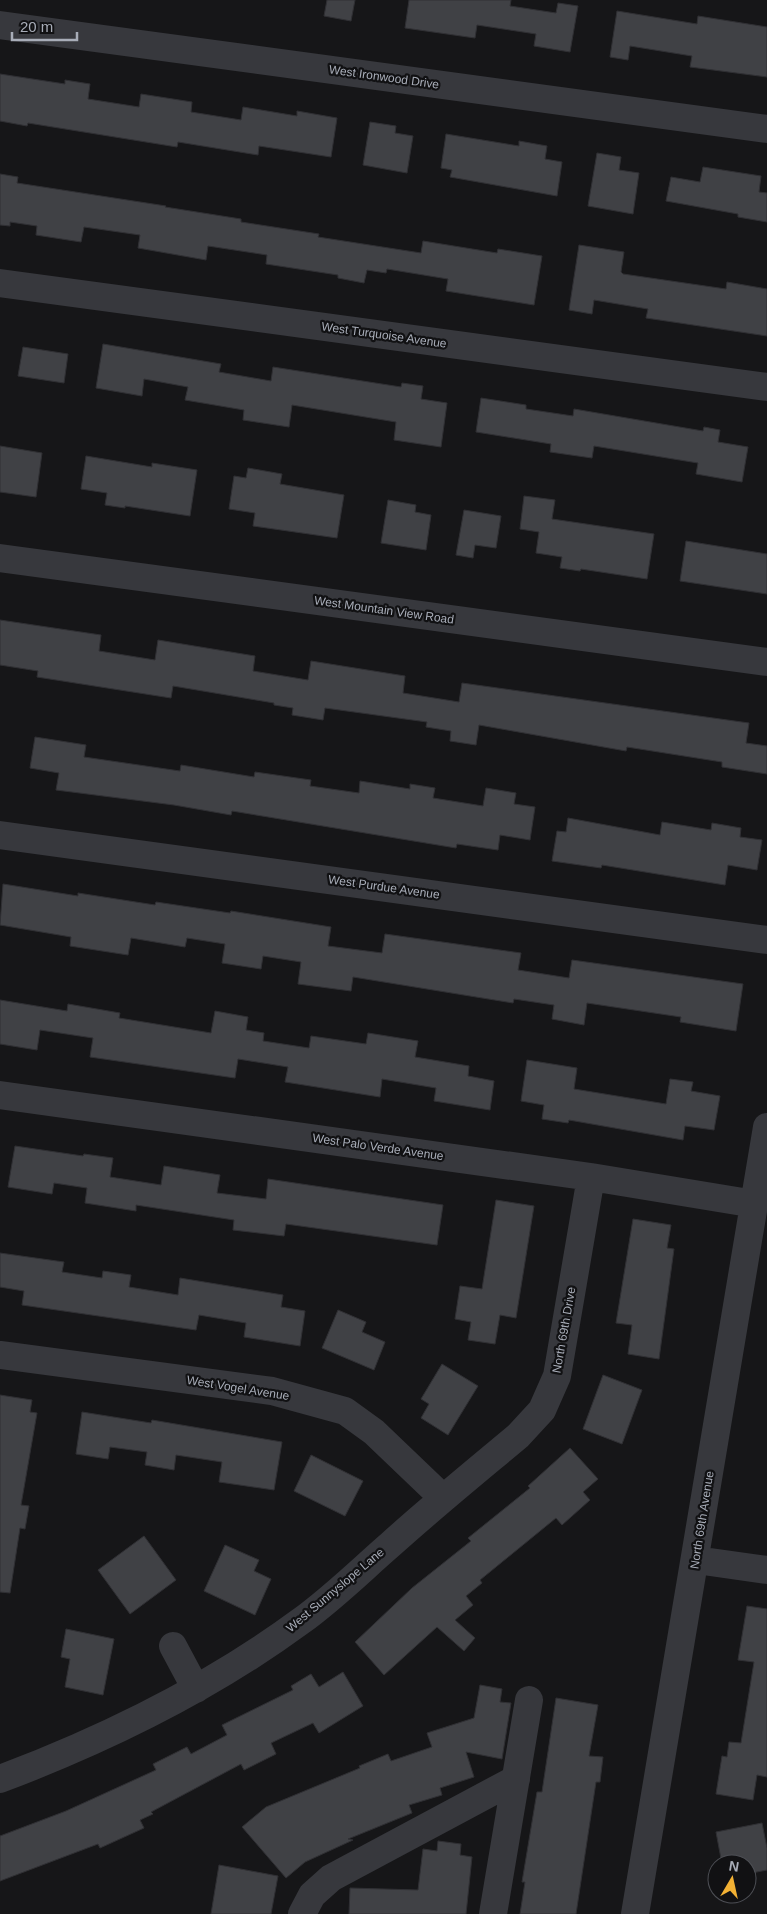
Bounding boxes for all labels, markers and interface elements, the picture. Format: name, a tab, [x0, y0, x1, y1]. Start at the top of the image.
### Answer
scale bar	[12, 10, 78, 42]
text: 20 m	[20, 18, 53, 35]
street label: West Ironwood Drive	[328, 62, 440, 92]
street label: West Turquoise Avenue	[320, 319, 448, 351]
street label: West Mountain View Road	[313, 593, 455, 627]
street label: West Purdue Avenue	[327, 872, 441, 902]
street label: West Palo Verde Avenue	[312, 1131, 445, 1163]
street label: North 69th Drive	[550, 1285, 579, 1374]
street label: West Vogel Avenue	[186, 1373, 291, 1403]
street label: North 69th Avenue	[687, 1470, 717, 1570]
street label: West Sunnyslope Lane	[283, 1545, 387, 1635]
north arrow	[707, 1854, 757, 1904]
text: N	[728, 1857, 740, 1875]

